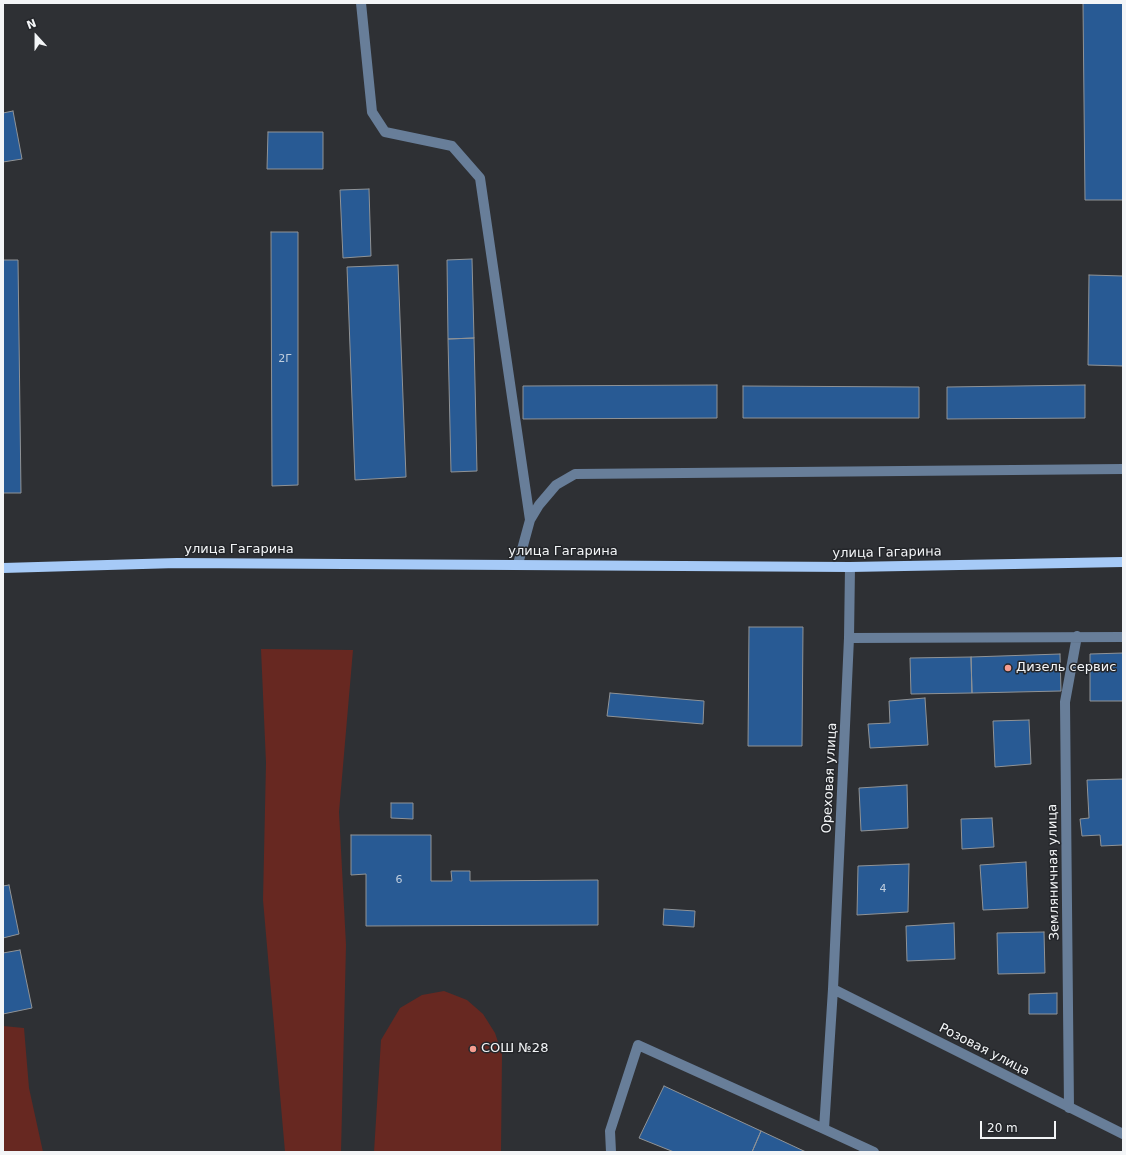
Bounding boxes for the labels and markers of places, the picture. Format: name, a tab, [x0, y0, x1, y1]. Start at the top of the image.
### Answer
place label: Дизель сервис	[1016, 660, 1116, 676]
marker: Дизель сервис	[1003, 663, 1013, 673]
place label: СОШ №28	[481, 1041, 548, 1057]
marker: СОШ №28	[468, 1044, 478, 1054]

